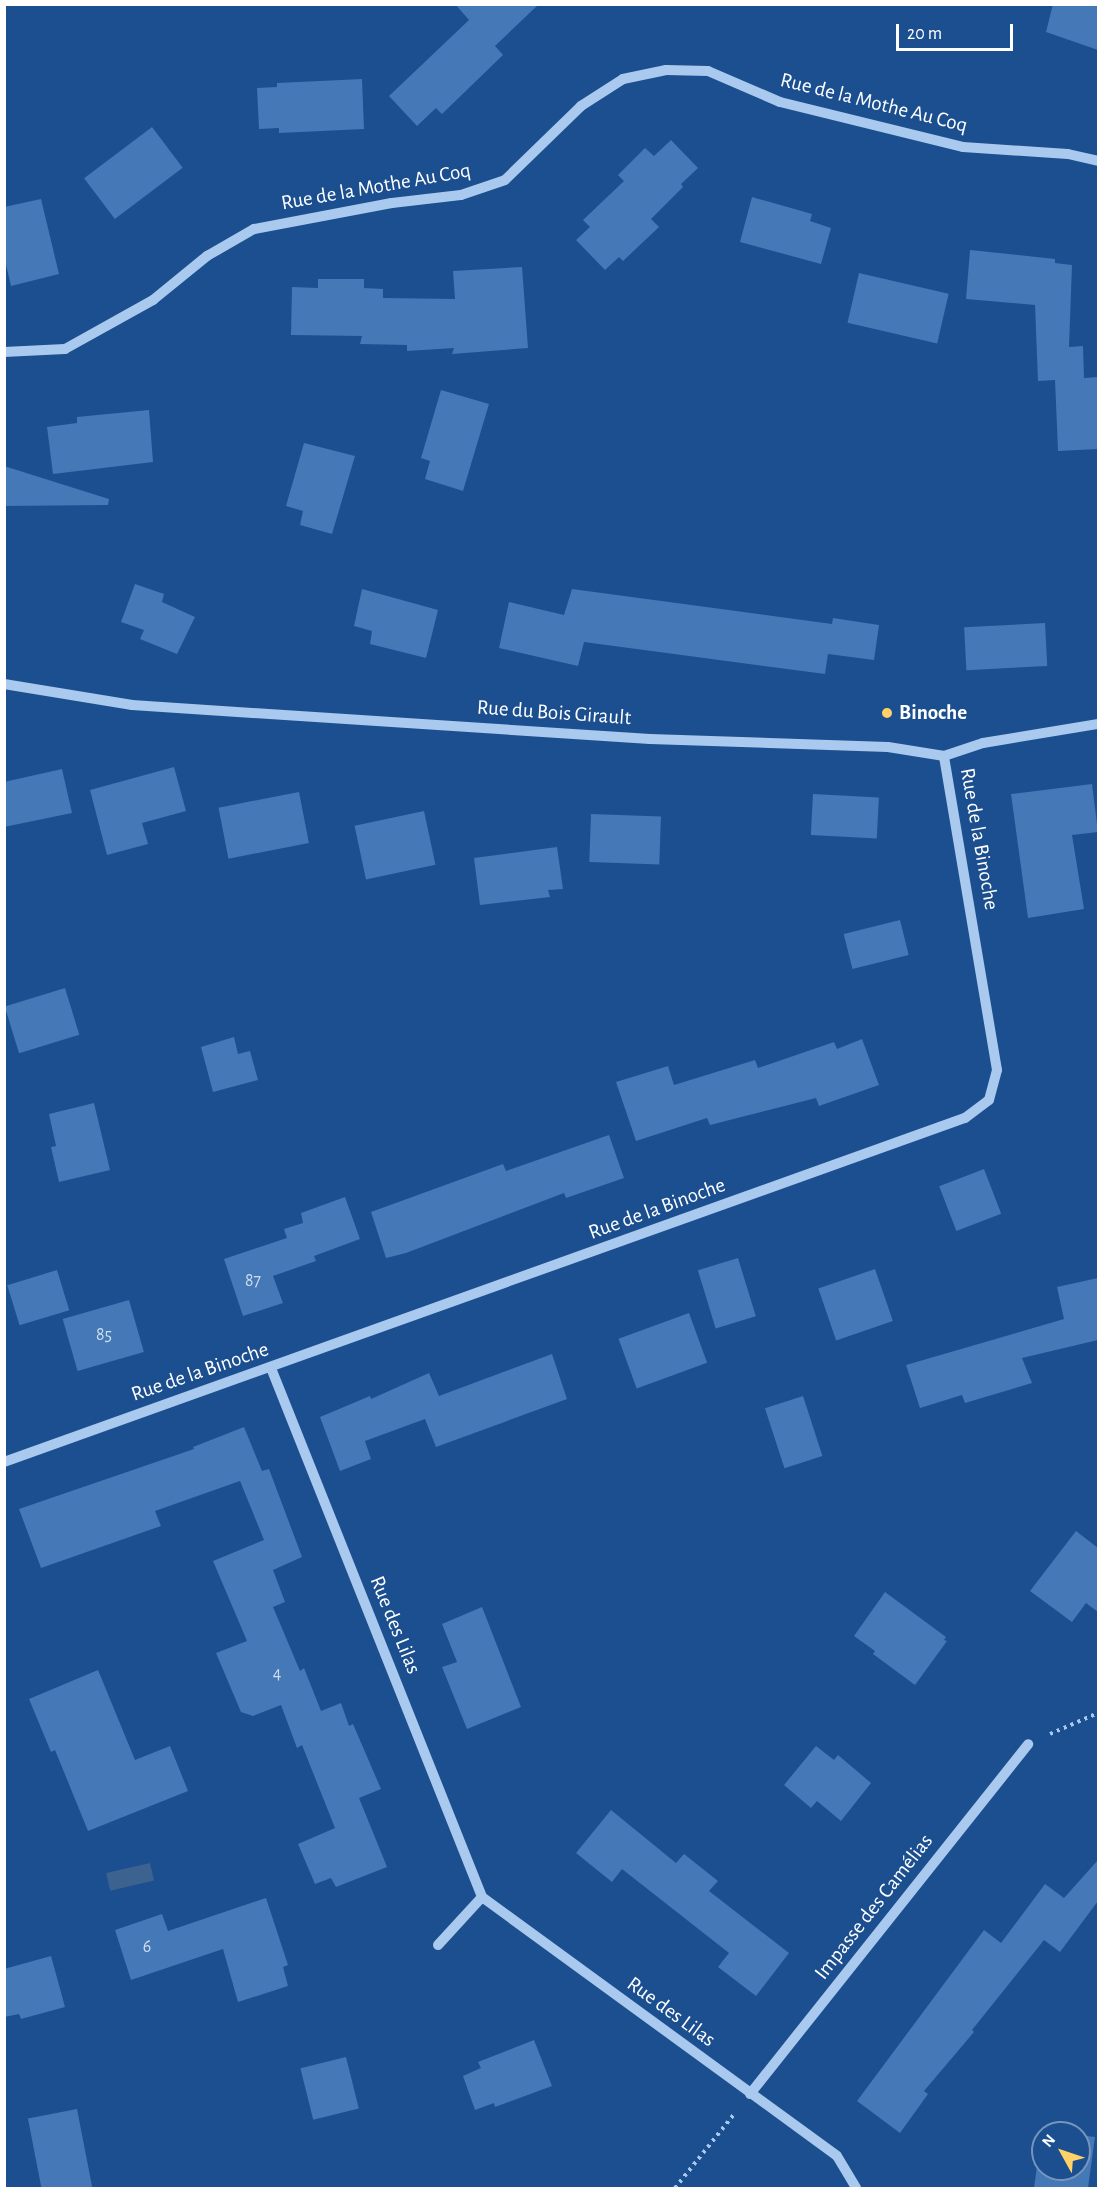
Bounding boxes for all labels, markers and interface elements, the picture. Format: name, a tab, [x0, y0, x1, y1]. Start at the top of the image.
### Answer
scale bar	[899, 12, 1016, 50]
text: 20 m	[907, 25, 942, 43]
street label: Rue de la Mothe Au Coq	[778, 68, 970, 138]
street label: Rue de la Mothe Au Coq	[279, 158, 473, 216]
street label: Rue du Bois Girault	[476, 695, 632, 731]
place label: Binoche	[899, 700, 967, 726]
marker: Binoche	[880, 706, 894, 720]
street label: Rue de la Binoche	[954, 766, 1004, 912]
street label: Rue de la Binoche	[585, 1173, 729, 1245]
house number: 87	[245, 1270, 261, 1292]
house number: 85	[96, 1324, 112, 1346]
street label: Rue de la Binoche	[128, 1337, 272, 1407]
street label: Rue des Lilas	[364, 1572, 426, 1678]
house number: 4	[273, 1663, 281, 1685]
street label: Impasse des Camélias	[809, 1829, 939, 1985]
house number: 6	[143, 1936, 151, 1958]
street label: Rue des Lilas	[622, 1971, 720, 2053]
north arrow	[1031, 2121, 1091, 2181]
text: N	[1039, 2131, 1058, 2150]

